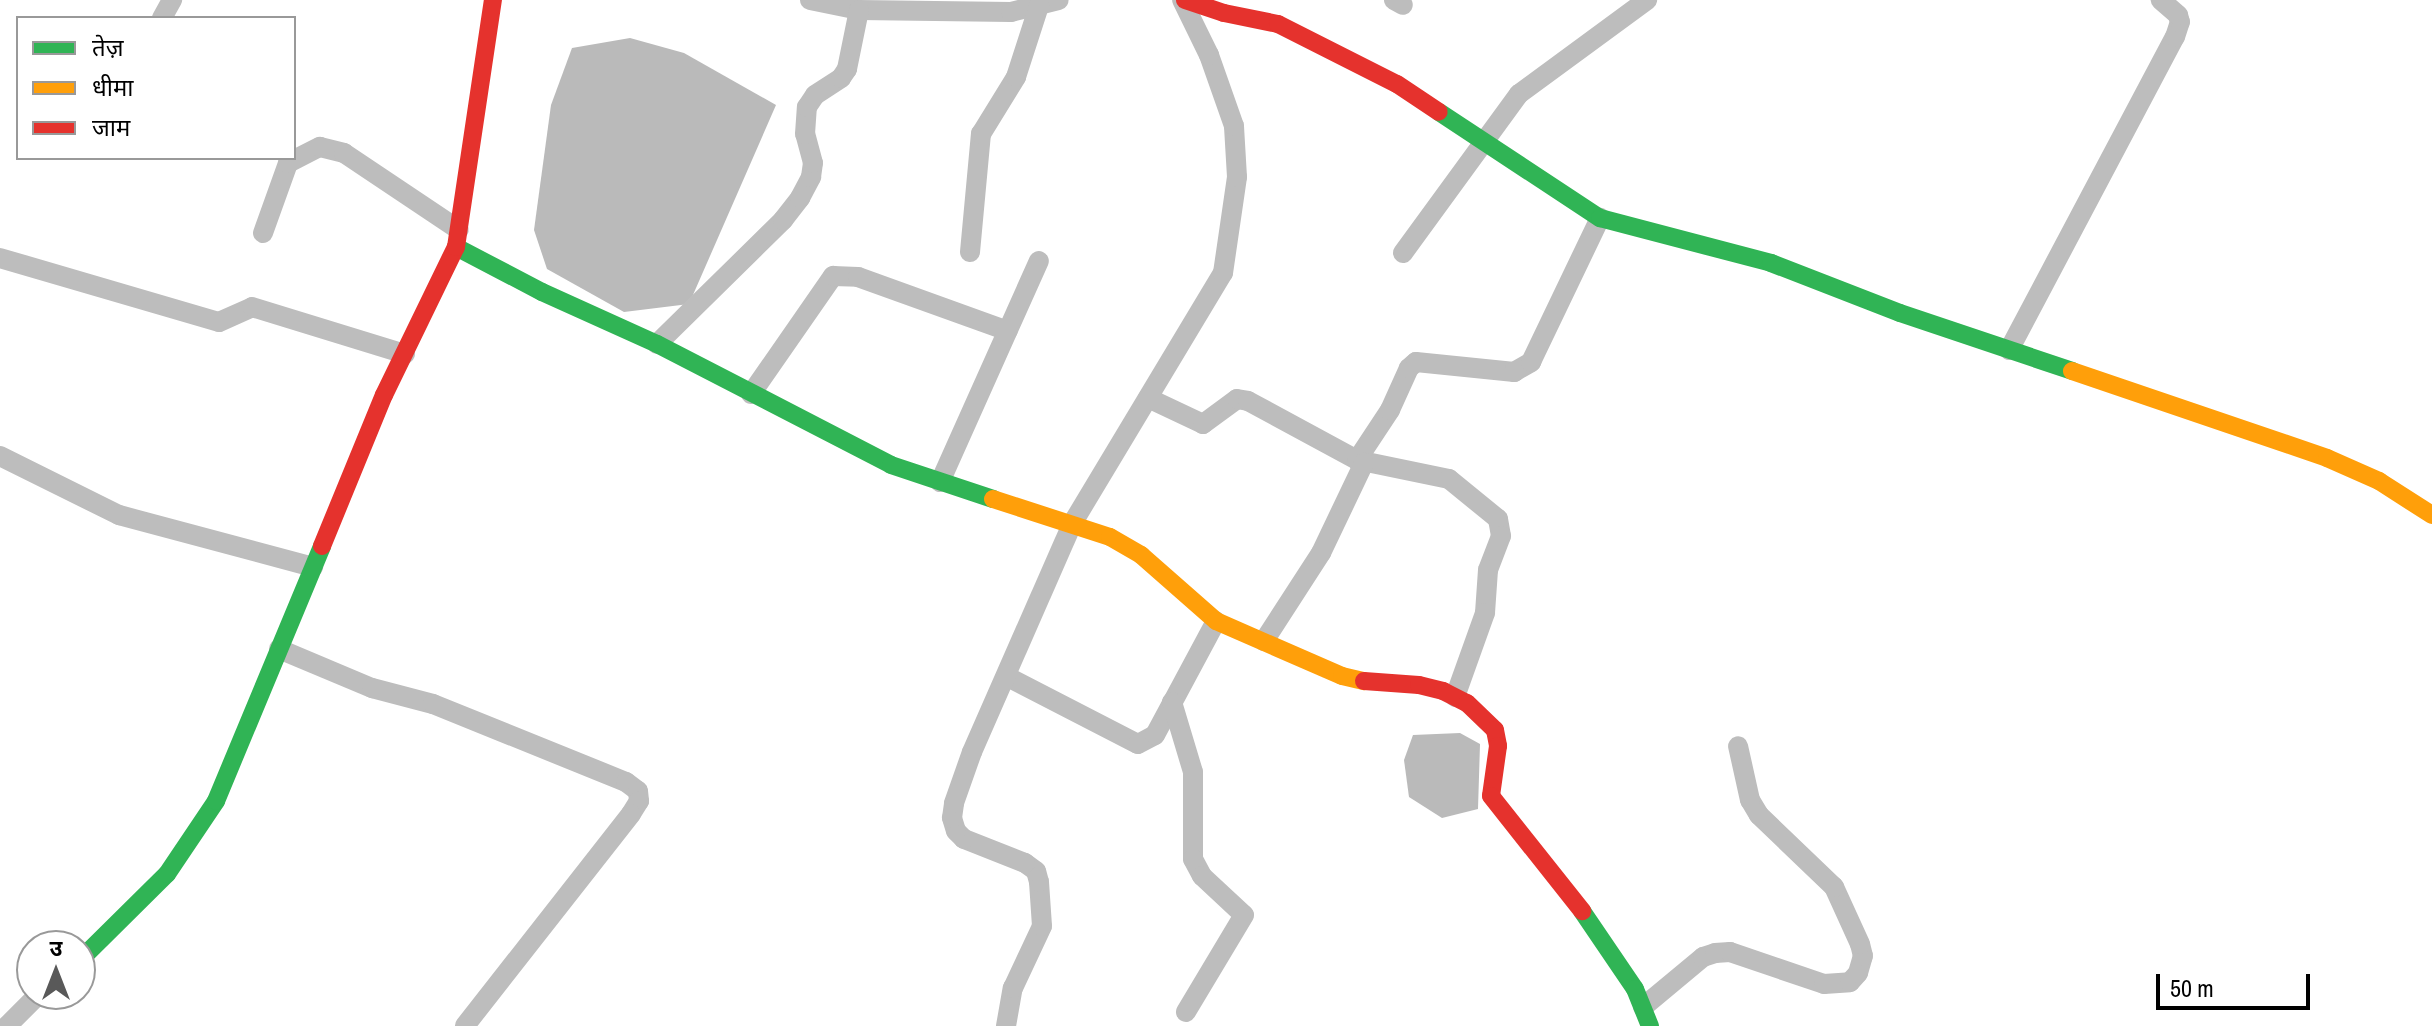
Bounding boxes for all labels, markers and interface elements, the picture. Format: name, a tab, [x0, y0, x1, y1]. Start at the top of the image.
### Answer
legend	[16, 16, 296, 160]
text: तेज़	[92, 31, 124, 63]
text: धीमा	[92, 71, 134, 103]
text: जाम	[92, 111, 130, 143]
north arrow	[16, 930, 96, 1010]
text: उ	[50, 933, 62, 963]
scale bar	[2160, 958, 2314, 1008]
text: 50 m	[2170, 972, 2214, 1004]

